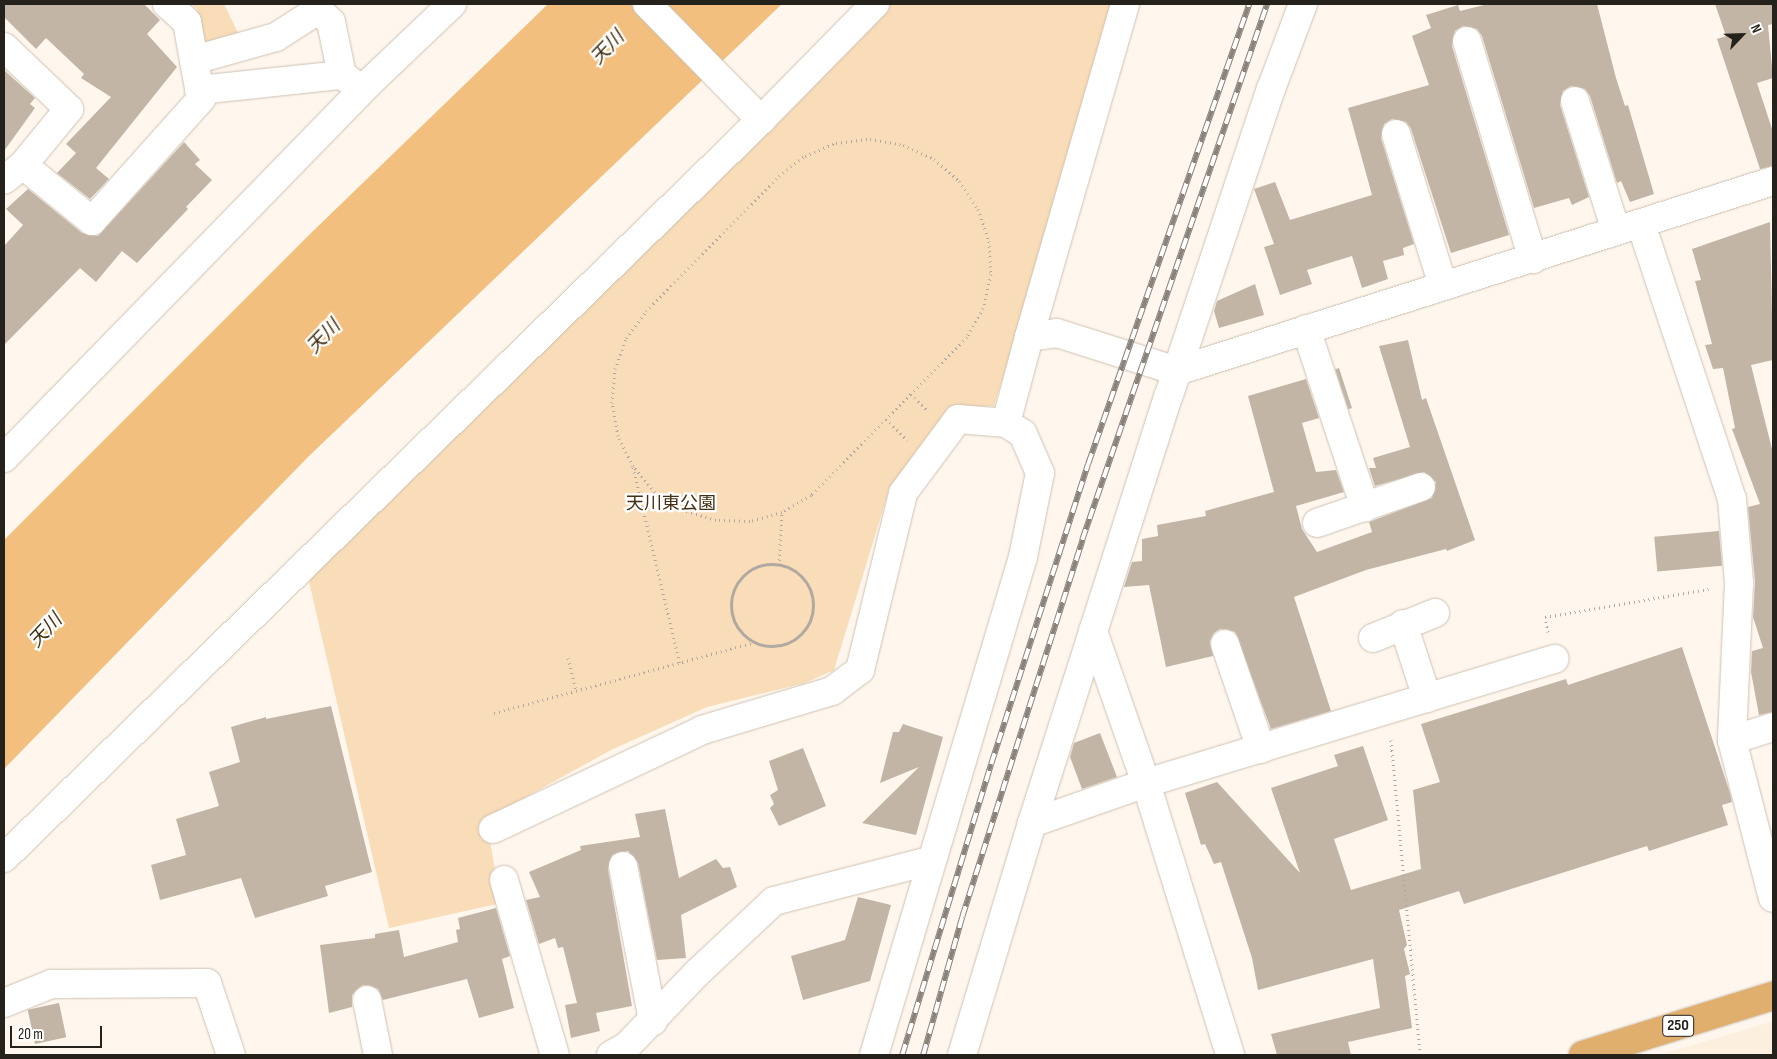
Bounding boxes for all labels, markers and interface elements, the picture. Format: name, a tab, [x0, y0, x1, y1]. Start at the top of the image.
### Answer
north arrow	[1717, 10, 1767, 60]
text: N	[1747, 22, 1765, 36]
water label: 天川	[587, 26, 629, 70]
water label: 天川	[303, 315, 345, 359]
park label: 天川東公園	[626, 493, 716, 515]
water label: 天川	[25, 609, 67, 653]
road number: 250	[1662, 1012, 1694, 1040]
scale bar	[12, 1016, 105, 1048]
text: 20 m	[18, 1025, 43, 1044]

